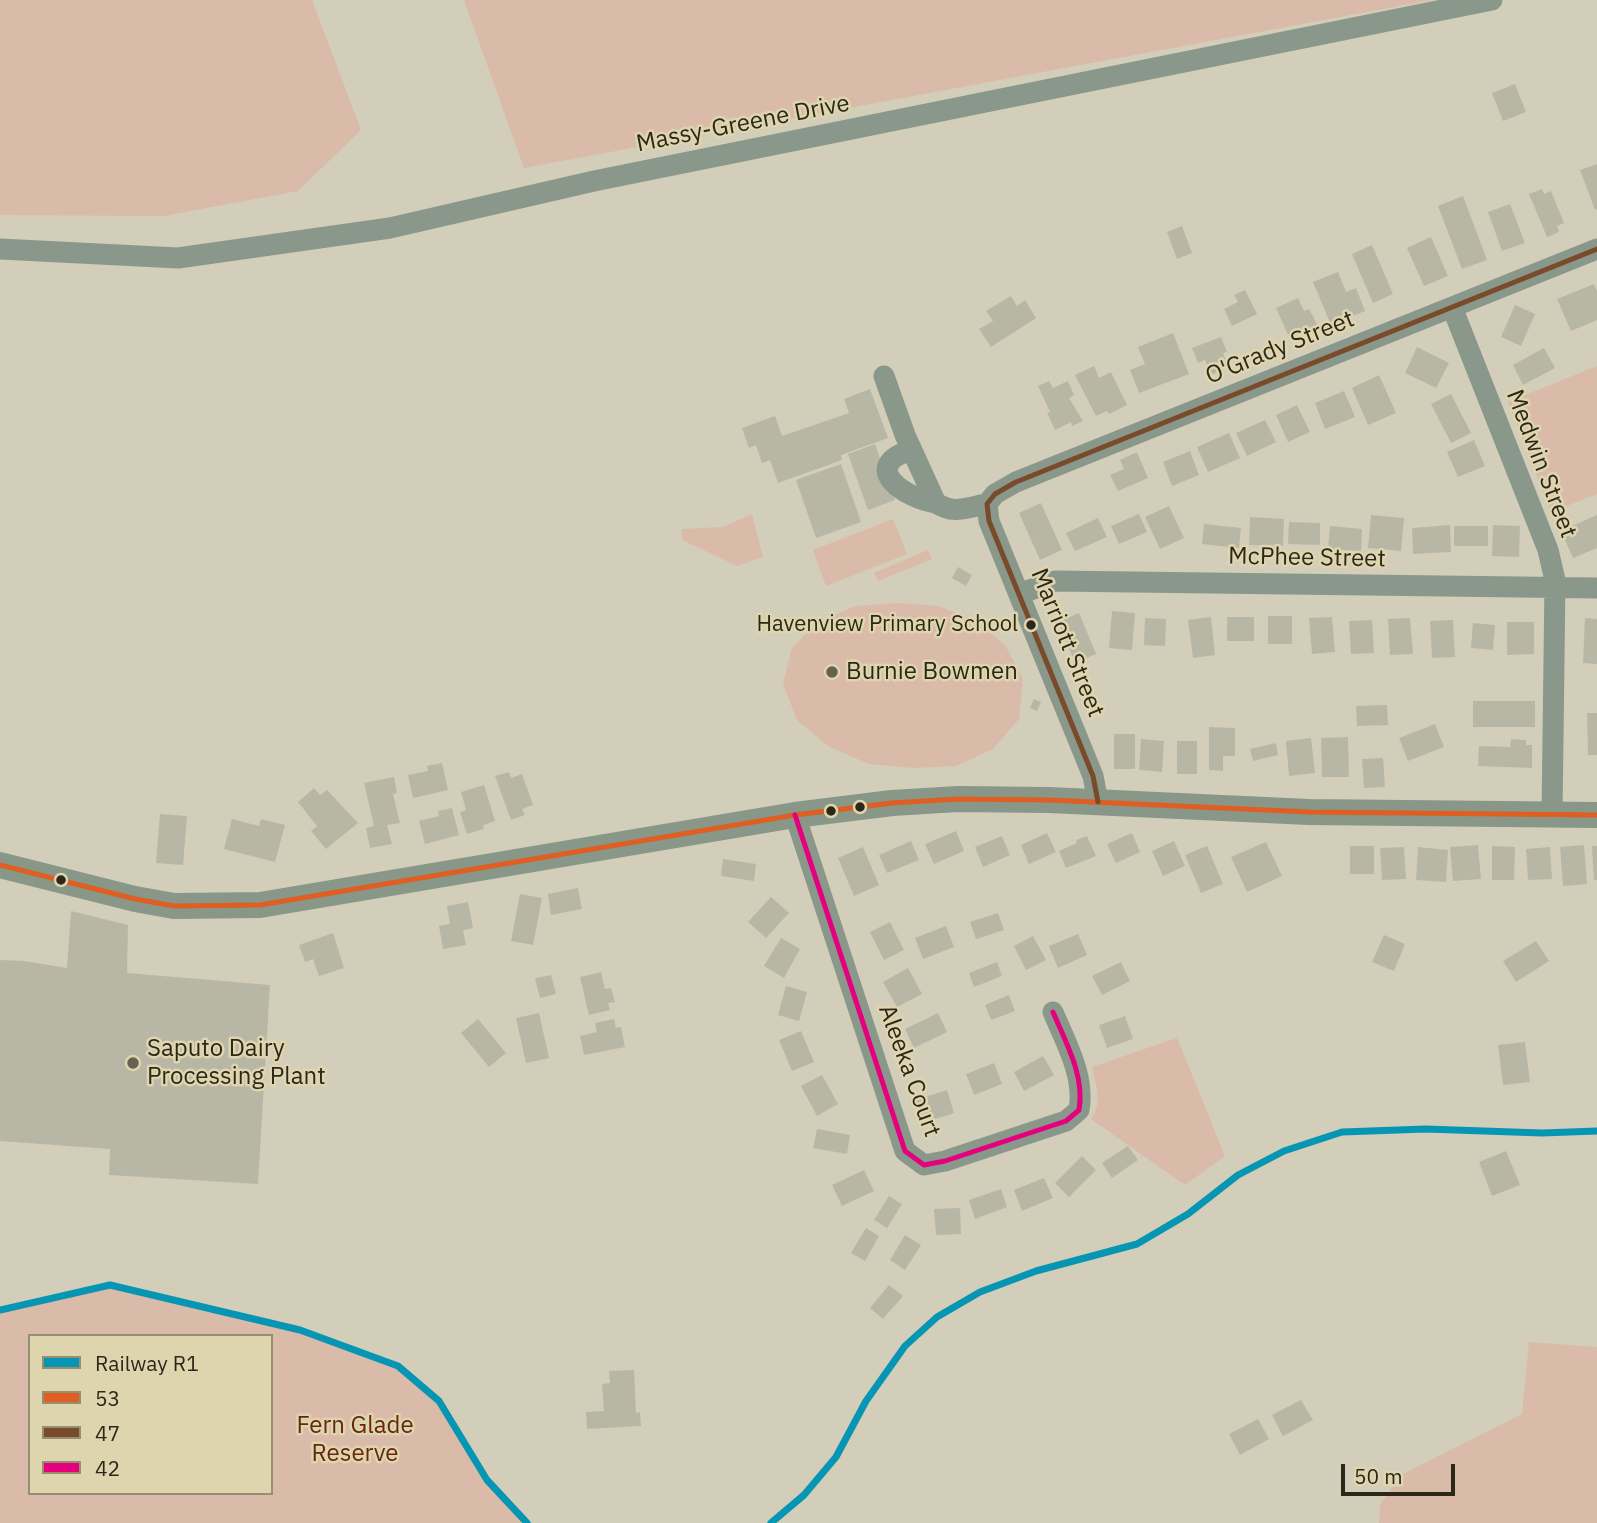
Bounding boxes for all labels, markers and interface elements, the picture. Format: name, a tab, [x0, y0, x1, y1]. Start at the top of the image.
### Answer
street label: Massy-Greene Drive	[634, 89, 852, 159]
street label: O'Grady Street	[1201, 305, 1359, 391]
street label: Medwin Street	[1500, 386, 1582, 542]
street label: McPhee Street	[1228, 542, 1386, 574]
street label: Marriott Street	[1024, 565, 1110, 721]
place label: Havenview Primary School	[756, 612, 1018, 638]
marker: Havenview Primary School	[1024, 618, 1038, 632]
place label: Burnie Bowmen	[846, 658, 1018, 686]
marker: Burnie Bowmen	[824, 664, 840, 680]
unlabelled marker	[853, 800, 867, 814]
unlabelled marker	[824, 804, 838, 818]
unlabelled marker	[54, 873, 68, 887]
street label: Aleeka Court	[872, 1001, 946, 1141]
place label: Saputo Dairy Processing Plant	[147, 1035, 326, 1091]
marker: Saputo Dairy Processing Plant	[125, 1055, 141, 1071]
legend	[28, 1334, 273, 1495]
text: Railway R1	[95, 1349, 199, 1377]
text: 53	[95, 1384, 120, 1412]
park label: Fern Glade Reserve	[296, 1412, 414, 1468]
text: 47	[95, 1419, 120, 1447]
scale bar	[1345, 1450, 1459, 1494]
text: 42	[95, 1454, 120, 1482]
text: 50 m	[1354, 1462, 1403, 1490]

